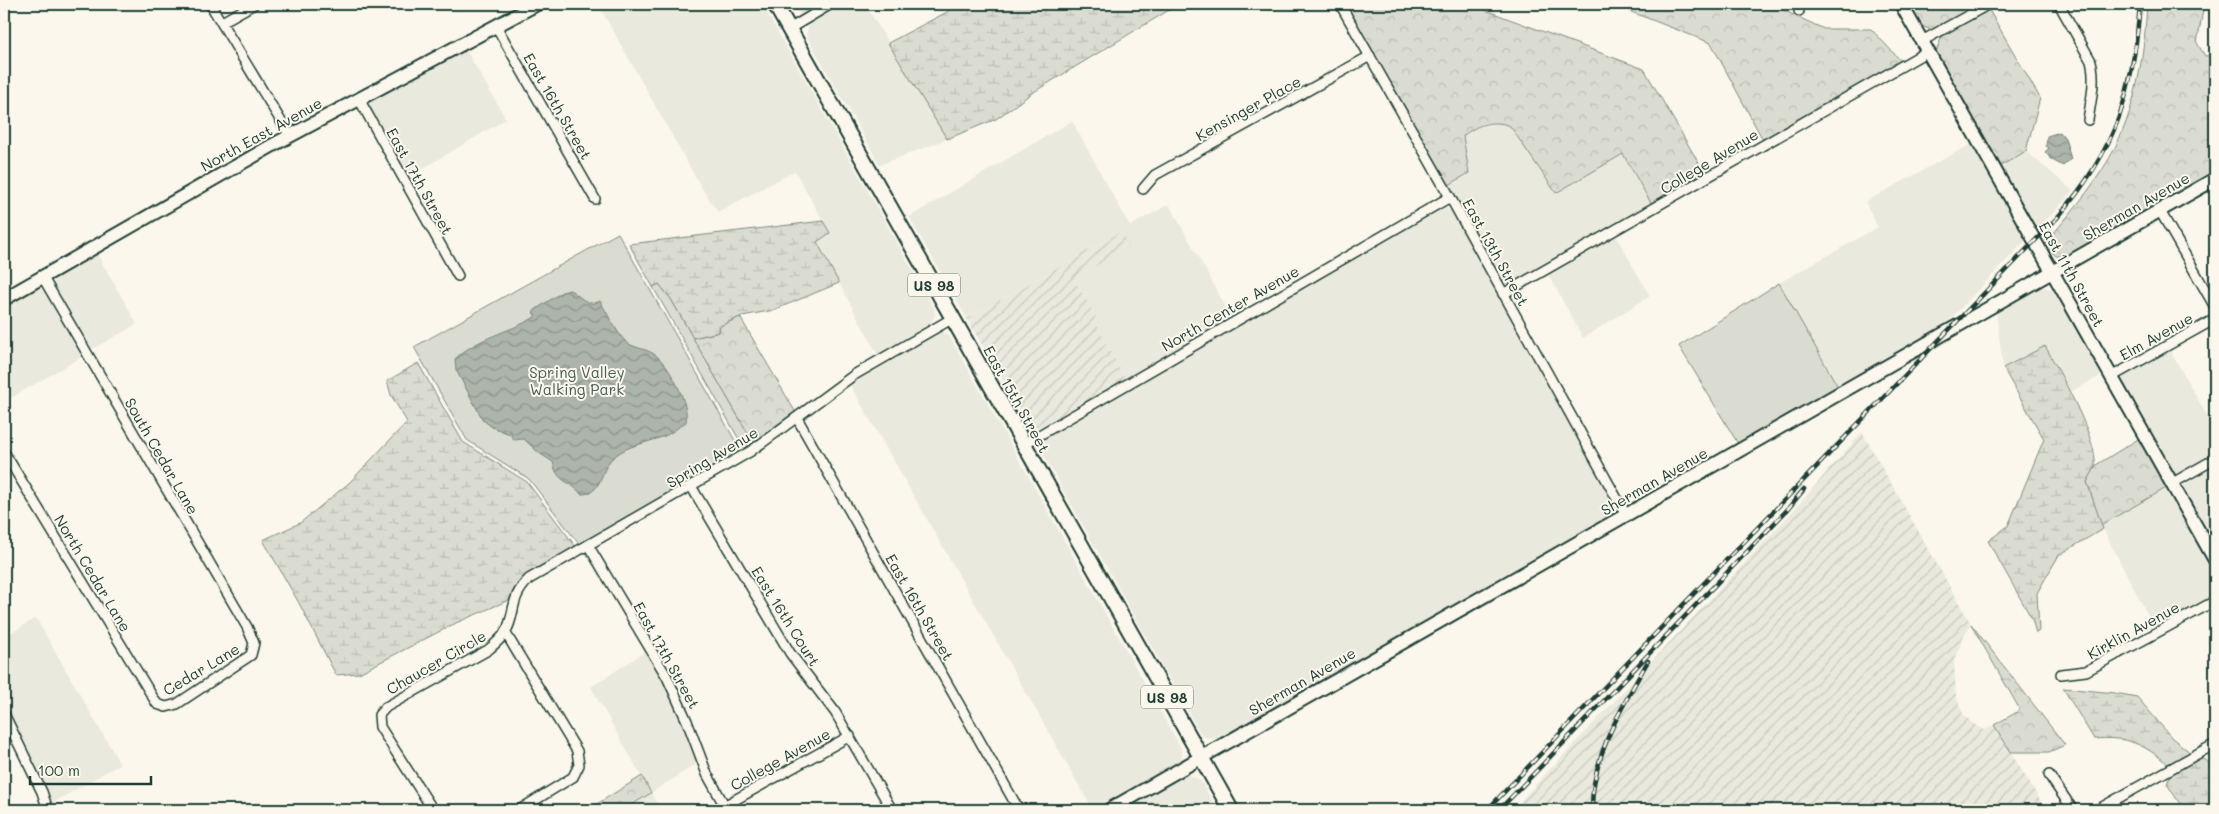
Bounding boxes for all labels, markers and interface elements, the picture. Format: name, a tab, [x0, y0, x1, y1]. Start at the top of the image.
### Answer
street label: East 16th Street	[519, 49, 597, 163]
street label: Kensinger Place	[1192, 71, 1304, 145]
street label: North East Avenue	[197, 92, 325, 176]
street label: East 17th Street	[382, 124, 458, 238]
street label: College Avenue	[1656, 124, 1762, 198]
street label: Sherman Avenue	[2079, 167, 2193, 245]
street label: East 13th Street	[1458, 195, 1534, 309]
street label: East 11th Street	[2035, 218, 2109, 330]
street label: North Center Avenue	[1158, 260, 1302, 356]
road number: US 98	[908, 274, 960, 296]
street label: Elm Avenue	[2116, 308, 2196, 364]
street label: East 15th Street	[979, 342, 1055, 456]
park label: Spring Valley Walking Park	[529, 362, 625, 399]
street label: South Cedar Lane	[120, 394, 204, 518]
street label: Spring Avenue	[662, 422, 762, 492]
street label: Sherman Avenue	[1597, 442, 1711, 520]
street label: North Cedar Lane	[50, 511, 136, 635]
street label: East 16th Street	[881, 550, 959, 664]
street label: East 16th Court	[747, 562, 825, 670]
street label: Kirklin Avenue	[2083, 596, 2183, 664]
street label: East 17th Street	[629, 598, 705, 712]
street label: Chaucer Circle	[383, 625, 489, 699]
street label: Cedar Lane	[159, 638, 243, 700]
street label: Sherman Avenue	[1245, 642, 1359, 720]
road number: US 98	[1141, 686, 1193, 709]
street label: College Avenue	[727, 723, 833, 795]
scale bar	[30, 754, 151, 786]
text: 100 m	[38, 760, 80, 780]

